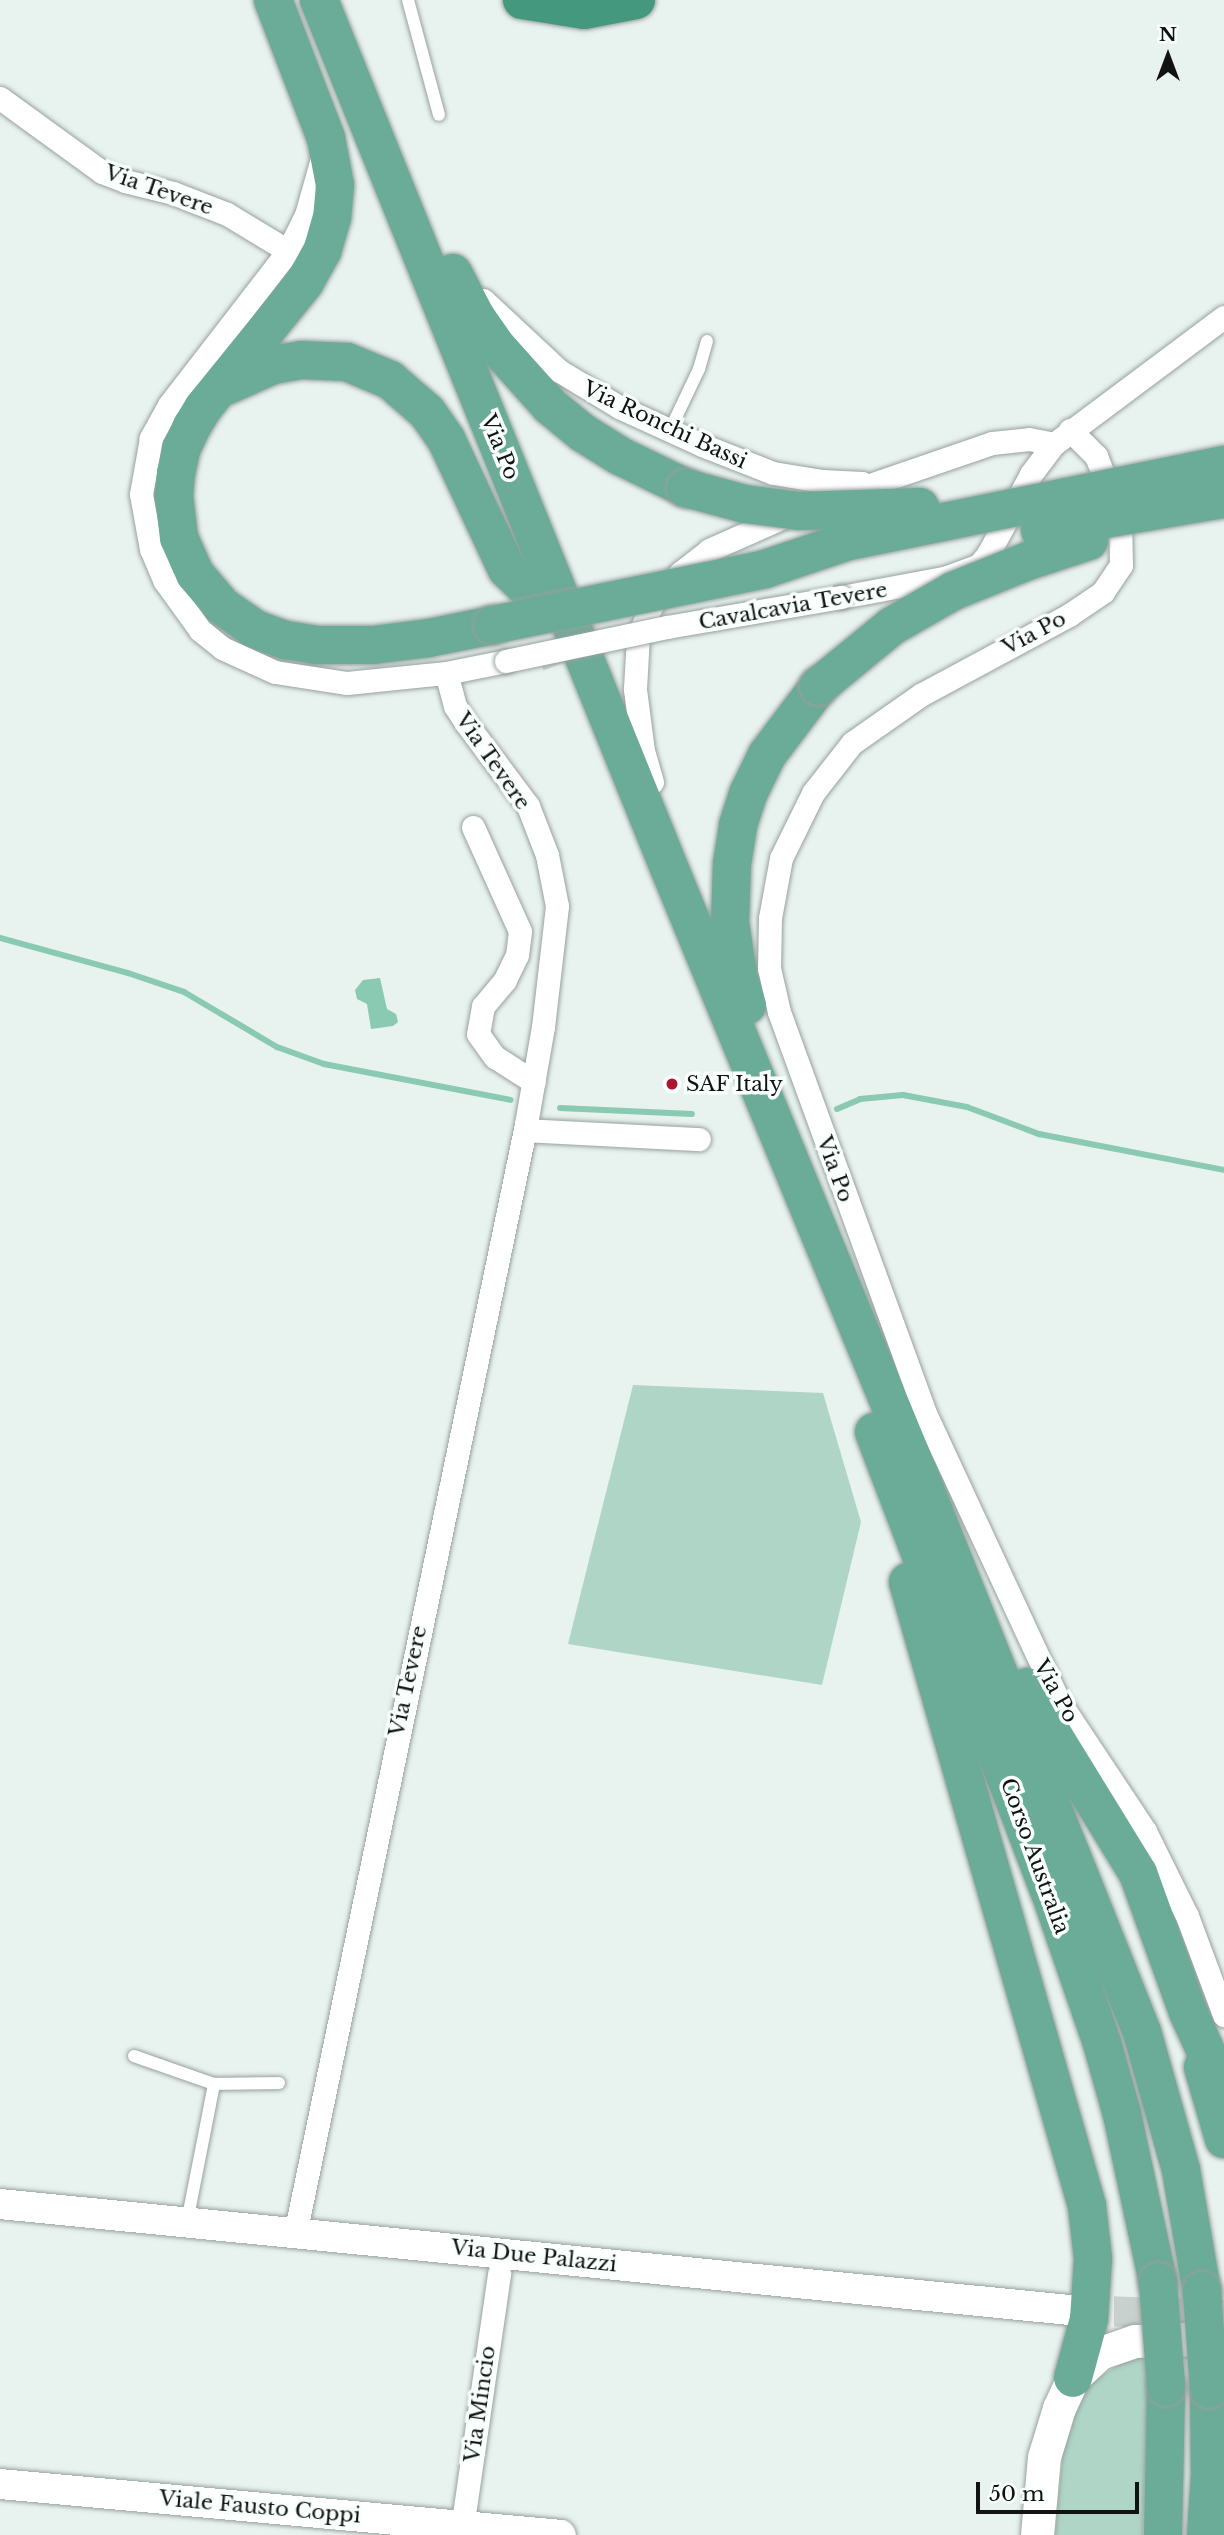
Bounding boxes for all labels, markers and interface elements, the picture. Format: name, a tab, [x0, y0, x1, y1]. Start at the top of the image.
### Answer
north arrow	[1133, 21, 1203, 91]
text: N	[1159, 23, 1177, 46]
street label: Via Tevere	[101, 160, 217, 220]
street label: Via Ronchi Bassi	[579, 376, 751, 474]
street label: Via Po	[475, 410, 525, 484]
street label: Cavalcavia Tevere	[696, 577, 890, 635]
street label: Via Po	[998, 606, 1070, 660]
street label: Via Tevere	[450, 707, 536, 815]
place label: SAF Italy	[686, 1071, 784, 1097]
marker: SAF Italy	[664, 1076, 680, 1092]
street label: Via Po	[811, 1132, 859, 1206]
street label: Via Tevere	[384, 1623, 432, 1739]
street label: Via Po	[1028, 1655, 1084, 1727]
street label: Corso Australia	[995, 1774, 1075, 1938]
street label: Via Due Palazzi	[450, 2235, 618, 2277]
street label: Via Mincio	[459, 2344, 501, 2464]
scale bar	[979, 2468, 1142, 2512]
text: 50 m	[989, 2481, 1044, 2507]
street label: Viale Fausto Coppi	[158, 2486, 362, 2528]

